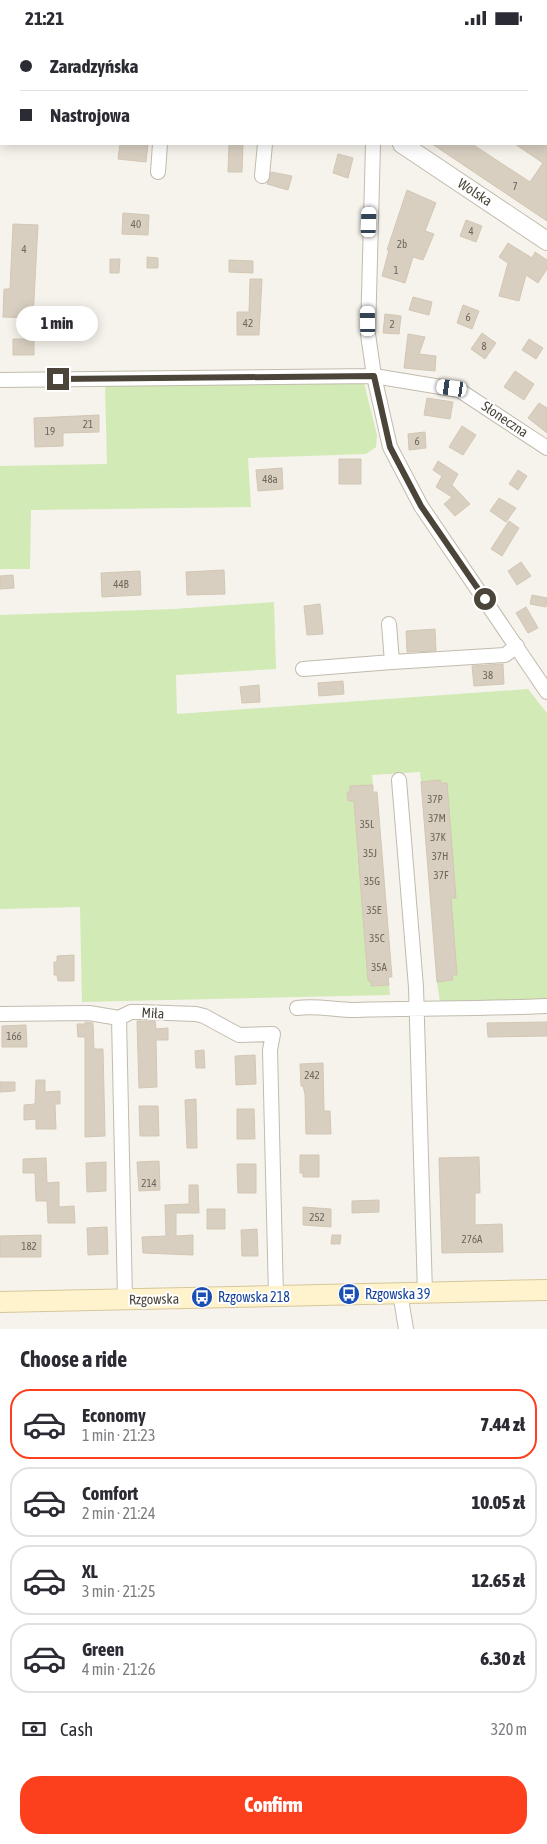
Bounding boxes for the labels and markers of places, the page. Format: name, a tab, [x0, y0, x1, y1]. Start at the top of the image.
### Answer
bus stop icon: Rzgowska 39	[337, 1282, 361, 1306]
bus stop icon: Rzgowska 218	[190, 1285, 214, 1309]
place label: Rzgowska 39	[365, 1286, 430, 1302]
place label: Rzgowska 218	[218, 1289, 290, 1305]

